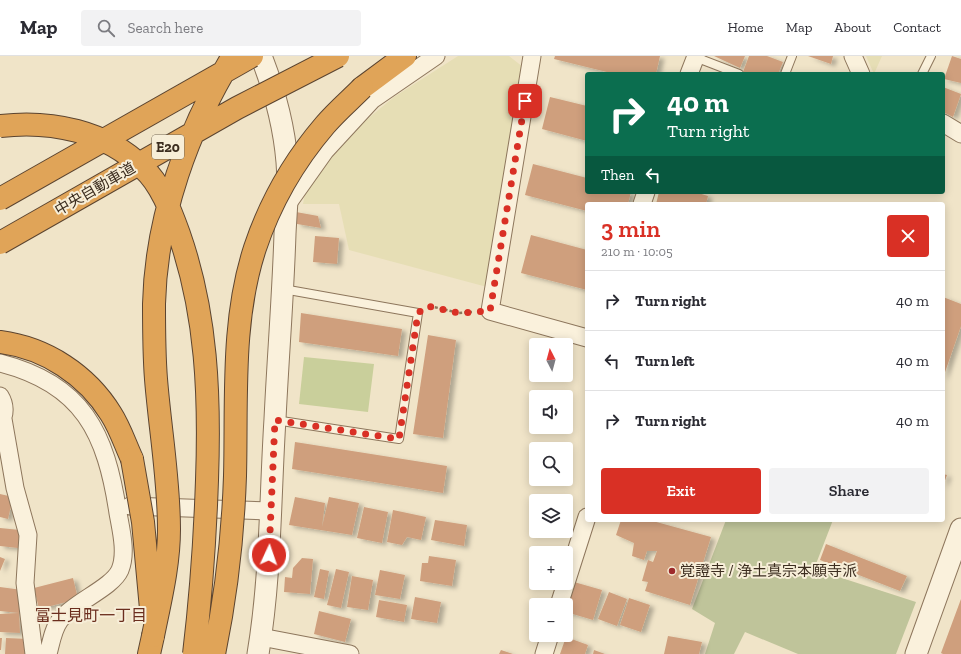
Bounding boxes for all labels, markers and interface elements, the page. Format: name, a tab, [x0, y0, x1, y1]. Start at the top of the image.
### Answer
search box	[81, 10, 361, 46]
text: Map	[20, 16, 57, 39]
icon: search	[95, 17, 117, 39]
text: Search here	[127, 19, 203, 37]
text: Home	[728, 19, 764, 36]
text: Map	[786, 19, 812, 36]
text: About	[834, 19, 871, 36]
text: Contact	[893, 19, 941, 36]
pin	[508, 84, 542, 118]
text: 40 m	[667, 86, 729, 119]
icon: right	[601, 88, 653, 140]
icon: arrive	[514, 90, 536, 112]
text: Turn right	[667, 120, 749, 142]
road number: E20	[152, 135, 184, 159]
street label: 中央自動車道	[52, 159, 138, 219]
icon: left	[642, 164, 664, 186]
text: Then	[601, 166, 634, 184]
text: 3 min	[601, 214, 660, 243]
button: close	[887, 215, 929, 257]
text: 210 m · 10:05	[601, 244, 673, 259]
icon: right	[601, 290, 623, 312]
text: Turn right	[635, 292, 706, 310]
text: 40 m	[896, 292, 929, 310]
north arrow	[529, 338, 573, 382]
map controls	[529, 338, 573, 642]
icon: left	[601, 350, 623, 372]
text: Turn left	[635, 352, 695, 370]
text: 40 m	[896, 352, 929, 370]
button: sound	[529, 390, 573, 434]
icon: right	[601, 410, 623, 432]
text: Turn right	[635, 412, 706, 430]
text: 40 m	[896, 412, 929, 430]
button: search	[529, 442, 573, 486]
button: Exit	[601, 468, 761, 514]
button: Share	[769, 468, 929, 514]
button: layers	[529, 494, 573, 538]
position arrow	[248, 534, 290, 576]
button: +	[529, 546, 573, 590]
place label: 覚證寺 / 浄土真宗本願寺派	[680, 562, 857, 580]
marker: 覚證寺 / 浄土真宗本願寺派	[667, 566, 677, 576]
button: −	[529, 598, 573, 642]
district label: 富士見町一丁目	[35, 606, 147, 625]

